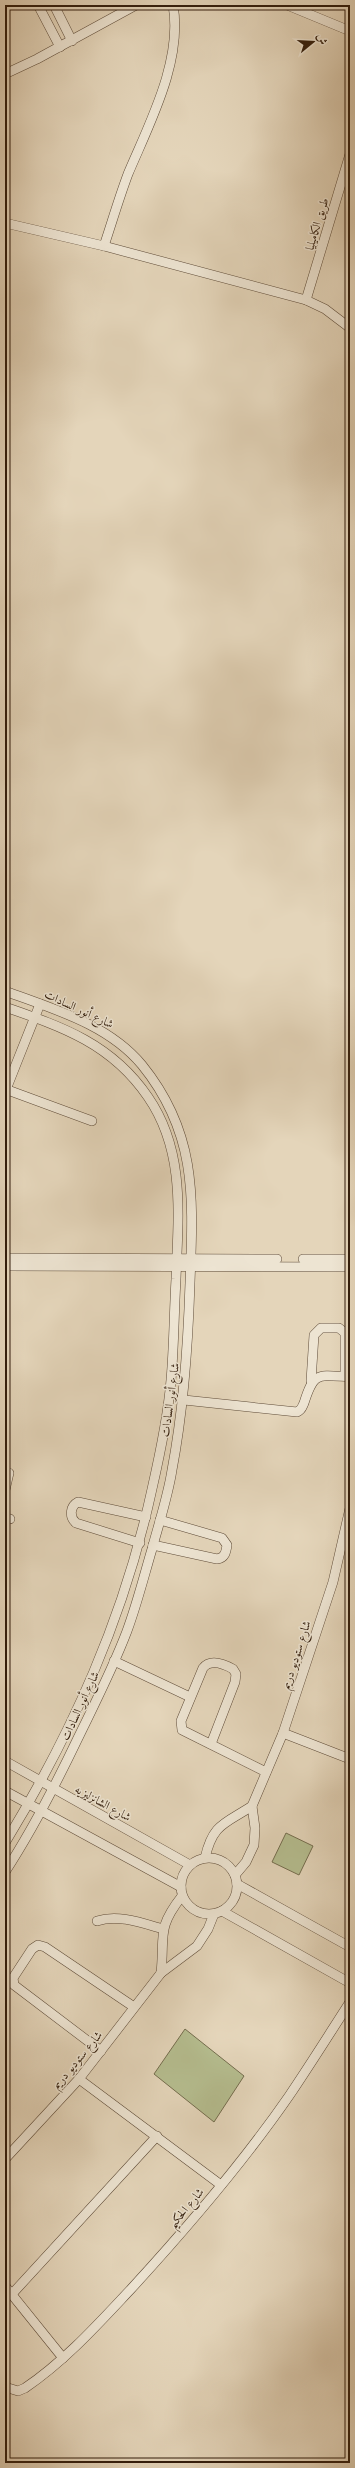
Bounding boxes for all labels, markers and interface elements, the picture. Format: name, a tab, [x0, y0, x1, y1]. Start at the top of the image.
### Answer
north arrow	[293, 22, 333, 62]
text: ش	[313, 32, 331, 47]
street label: طريق الكاميليا	[301, 196, 333, 252]
street label: شارع أنور السادات	[41, 986, 116, 1035]
street label: شارع أنور السادات	[157, 1362, 186, 1439]
street label: شارع ستوديو دريم	[277, 1618, 318, 1692]
street label: شارع أنور السادات	[57, 1669, 106, 1744]
street label: شارع الشانزليزيه	[71, 1781, 134, 1828]
street label: شارع ستوديو دريم	[48, 2027, 108, 2094]
street label: شارع الحكيم	[164, 2184, 211, 2234]

